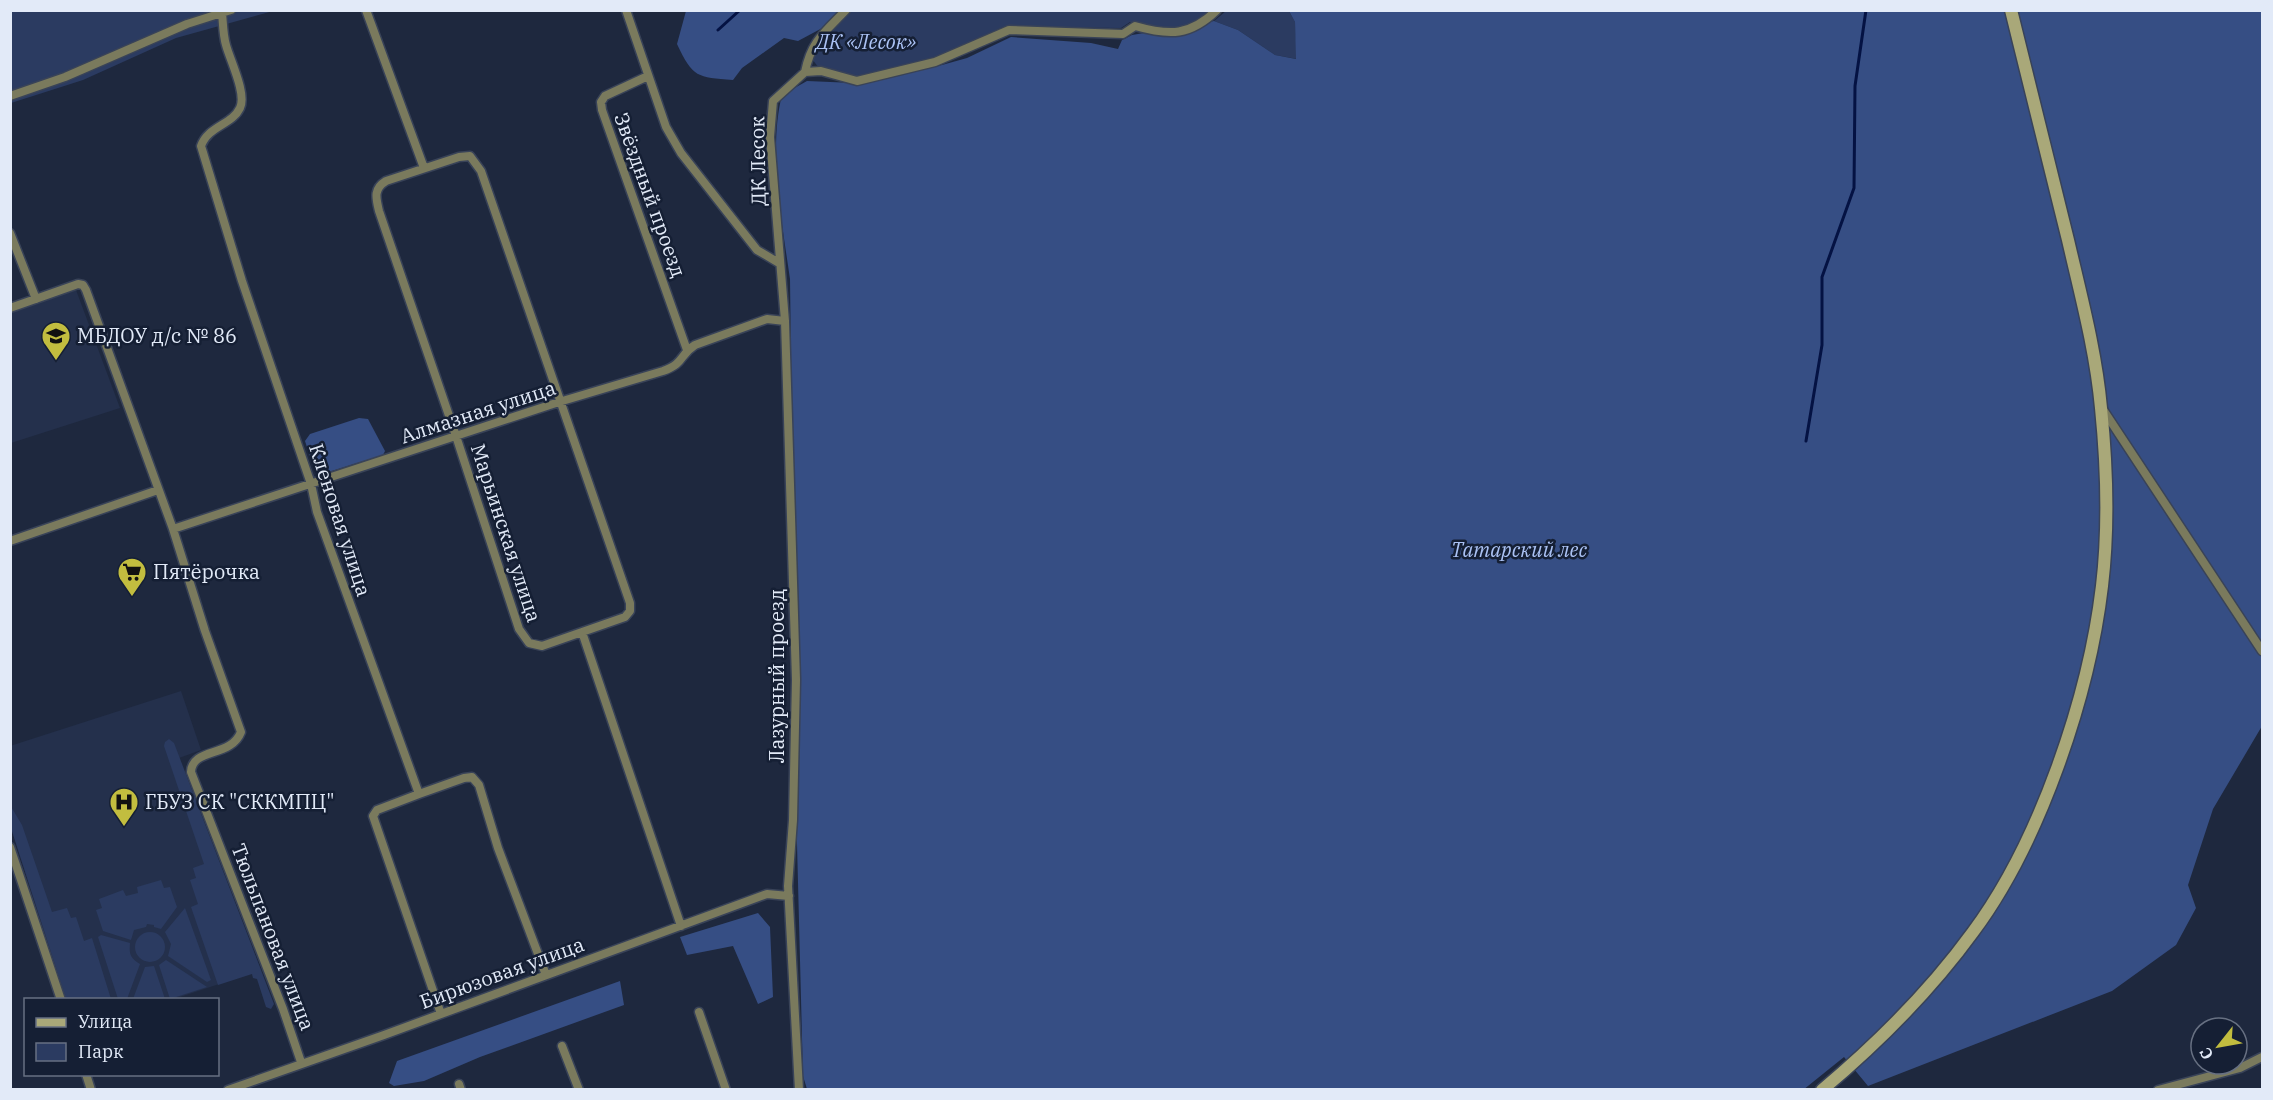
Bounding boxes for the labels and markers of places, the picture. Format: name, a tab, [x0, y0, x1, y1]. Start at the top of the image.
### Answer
school or university icon: МБДОУ д/с № 86	[40, 320, 72, 362]
place label: МБДОУ д/с № 86	[77, 322, 237, 349]
supermarket icon: Пятёрочка	[116, 556, 148, 598]
place label: Пятёрочка	[153, 558, 260, 585]
hospital icon: ГБУЗ СК "СККМПЦ"	[108, 786, 140, 828]
place label: ГБУЗ СК "СККМПЦ"	[145, 788, 335, 815]

